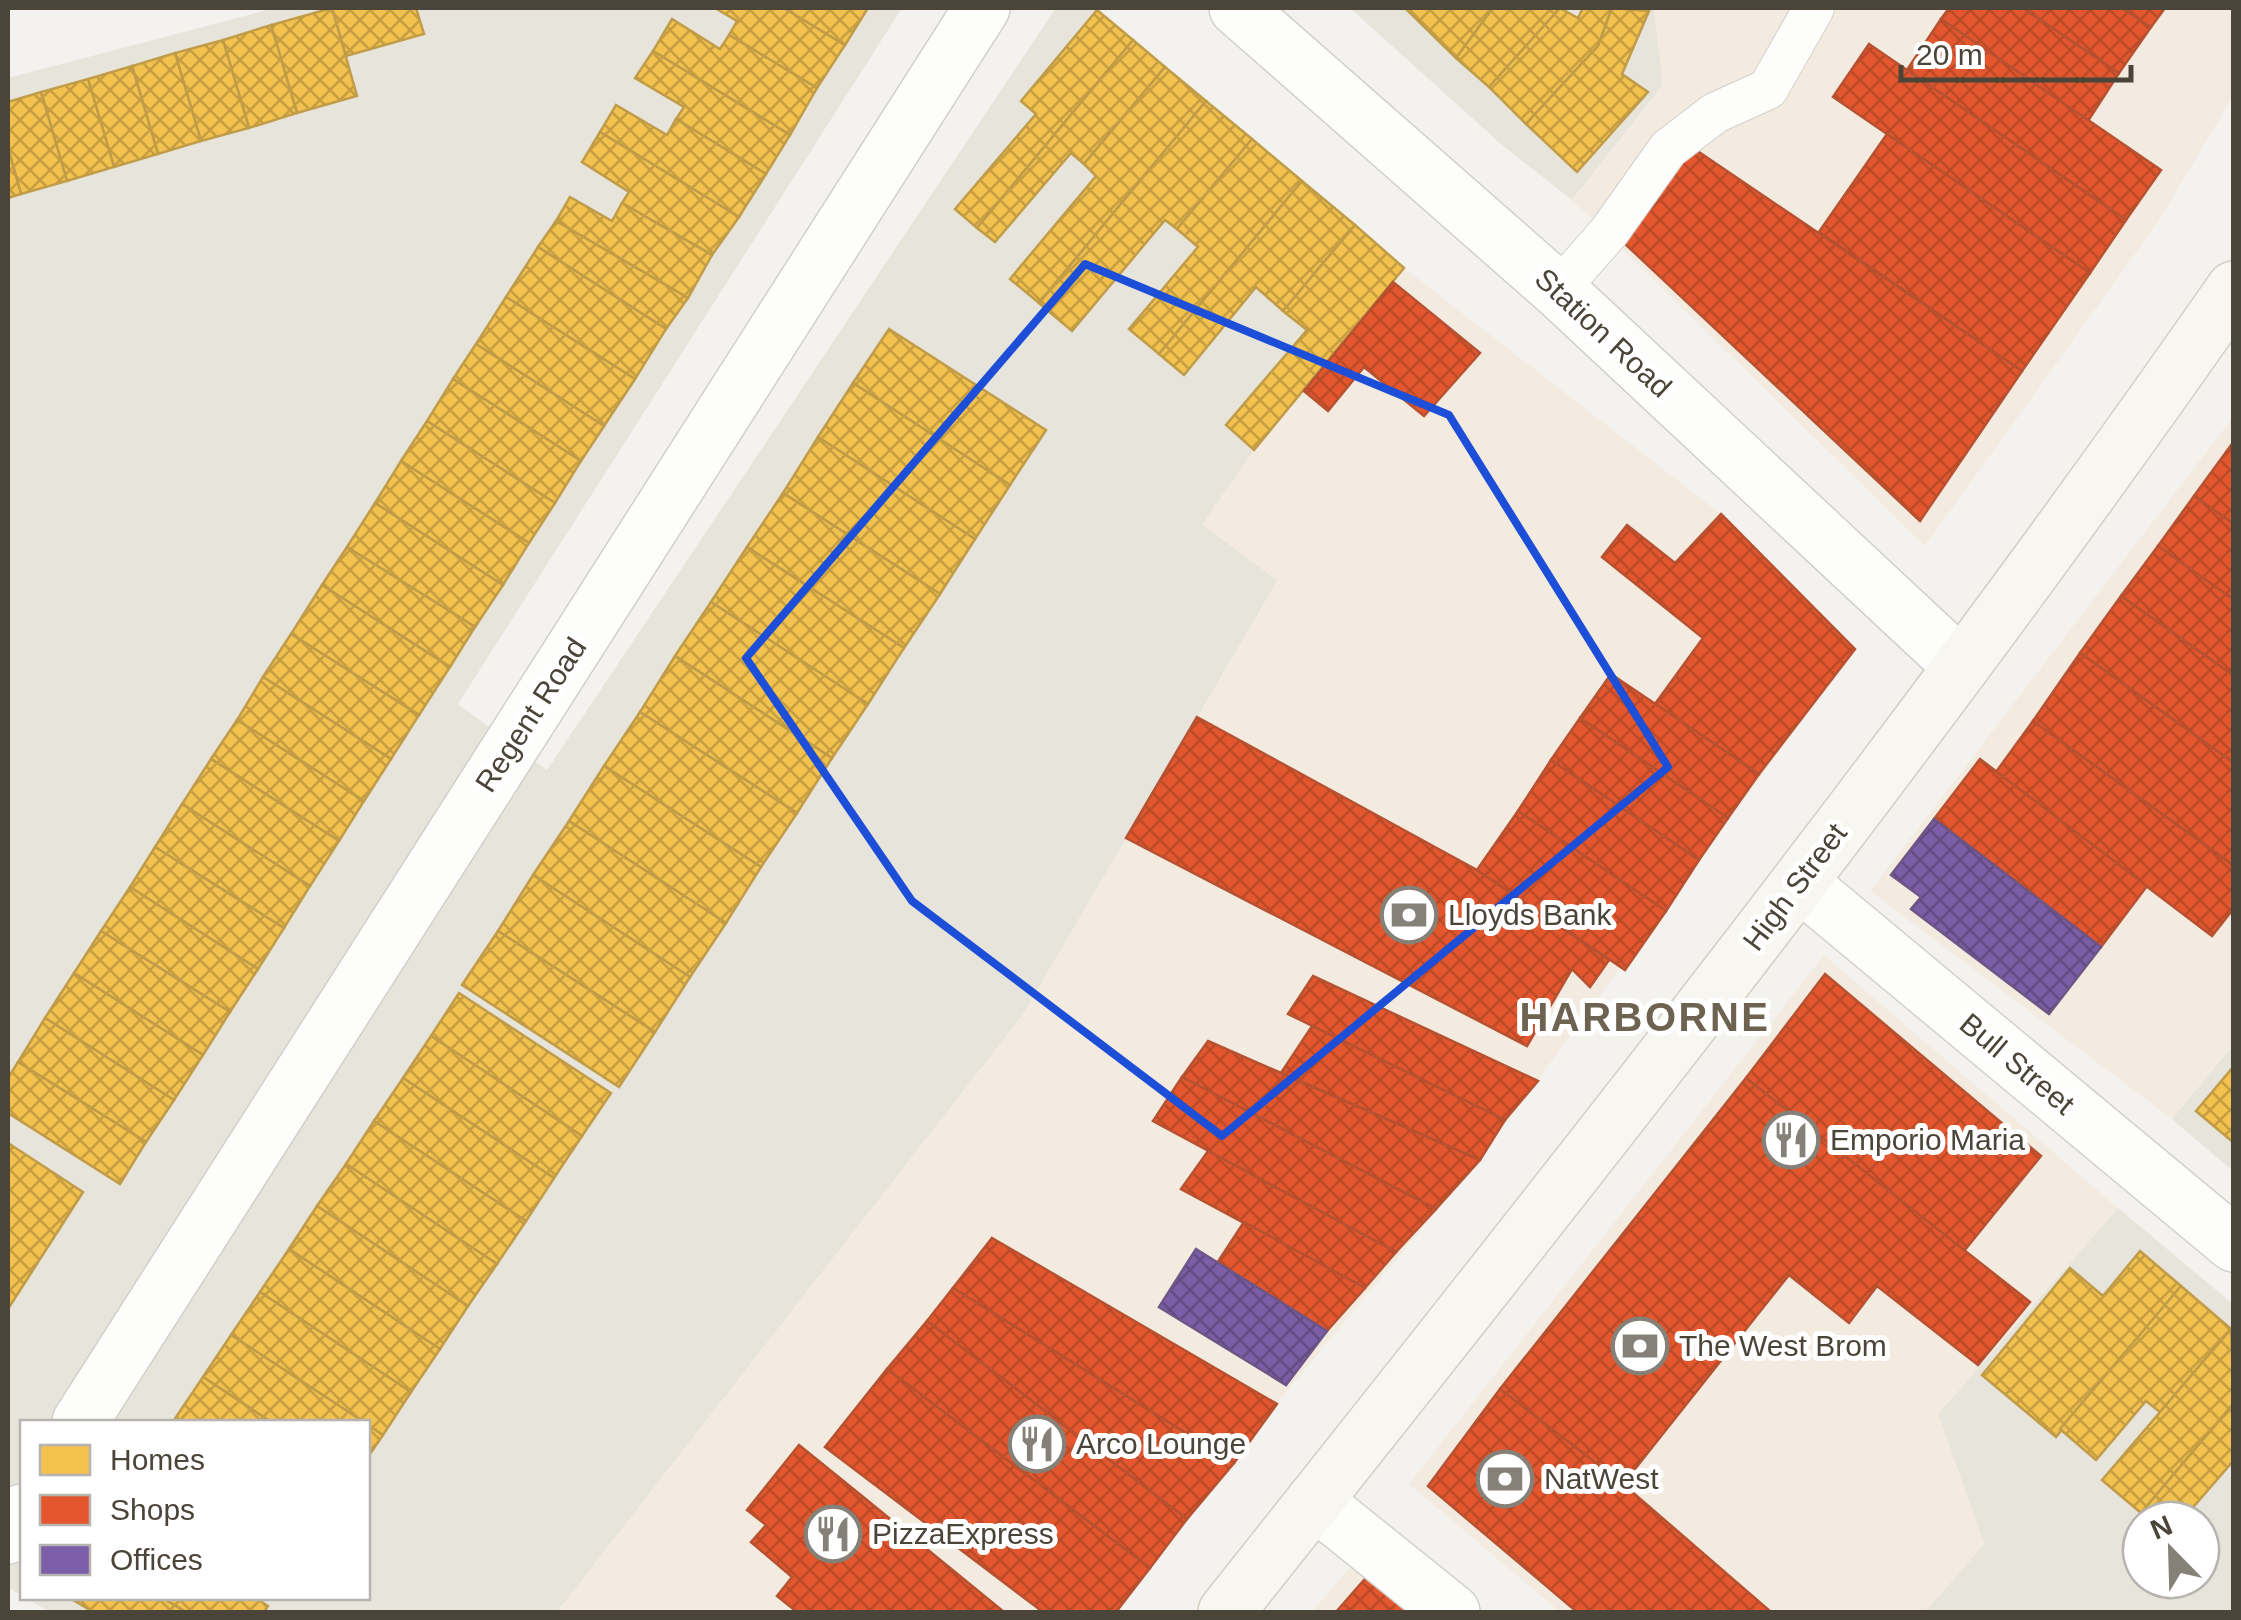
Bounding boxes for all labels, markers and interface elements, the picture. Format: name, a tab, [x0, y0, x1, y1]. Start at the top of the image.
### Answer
scale bar	[1901, 20, 2131, 82]
text: 20 m	[1916, 38, 1983, 71]
street label: Station Road	[1529, 261, 1678, 404]
street label: Regent Road	[469, 632, 593, 798]
street label: High Street	[1736, 816, 1853, 957]
bank icon: Lloyds Bank	[1379, 885, 1439, 945]
place label: Lloyds Bank	[1448, 898, 1612, 931]
district label: HARBORNE	[1519, 995, 1771, 1039]
street label: Bull Street	[1954, 1006, 2081, 1121]
restaurant icon: Emporio Maria	[1761, 1110, 1821, 1170]
place label: Emporio Maria	[1830, 1123, 2025, 1156]
bank icon: The West Brom	[1610, 1316, 1670, 1376]
place label: The West Brom	[1679, 1329, 1887, 1362]
restaurant icon: Arco Lounge	[1007, 1414, 1067, 1474]
legend	[20, 1420, 370, 1600]
place label: Arco Lounge	[1076, 1427, 1246, 1460]
text: Homes	[110, 1443, 205, 1476]
bank icon: NatWest	[1475, 1449, 1535, 1509]
place label: NatWest	[1544, 1462, 1659, 1495]
text: Shops	[110, 1493, 195, 1526]
north arrow	[2121, 1500, 2221, 1600]
restaurant icon: PizzaExpress	[803, 1504, 863, 1564]
text: N	[2146, 1509, 2177, 1546]
place label: PizzaExpress	[872, 1517, 1054, 1550]
text: Offices	[110, 1543, 203, 1576]

